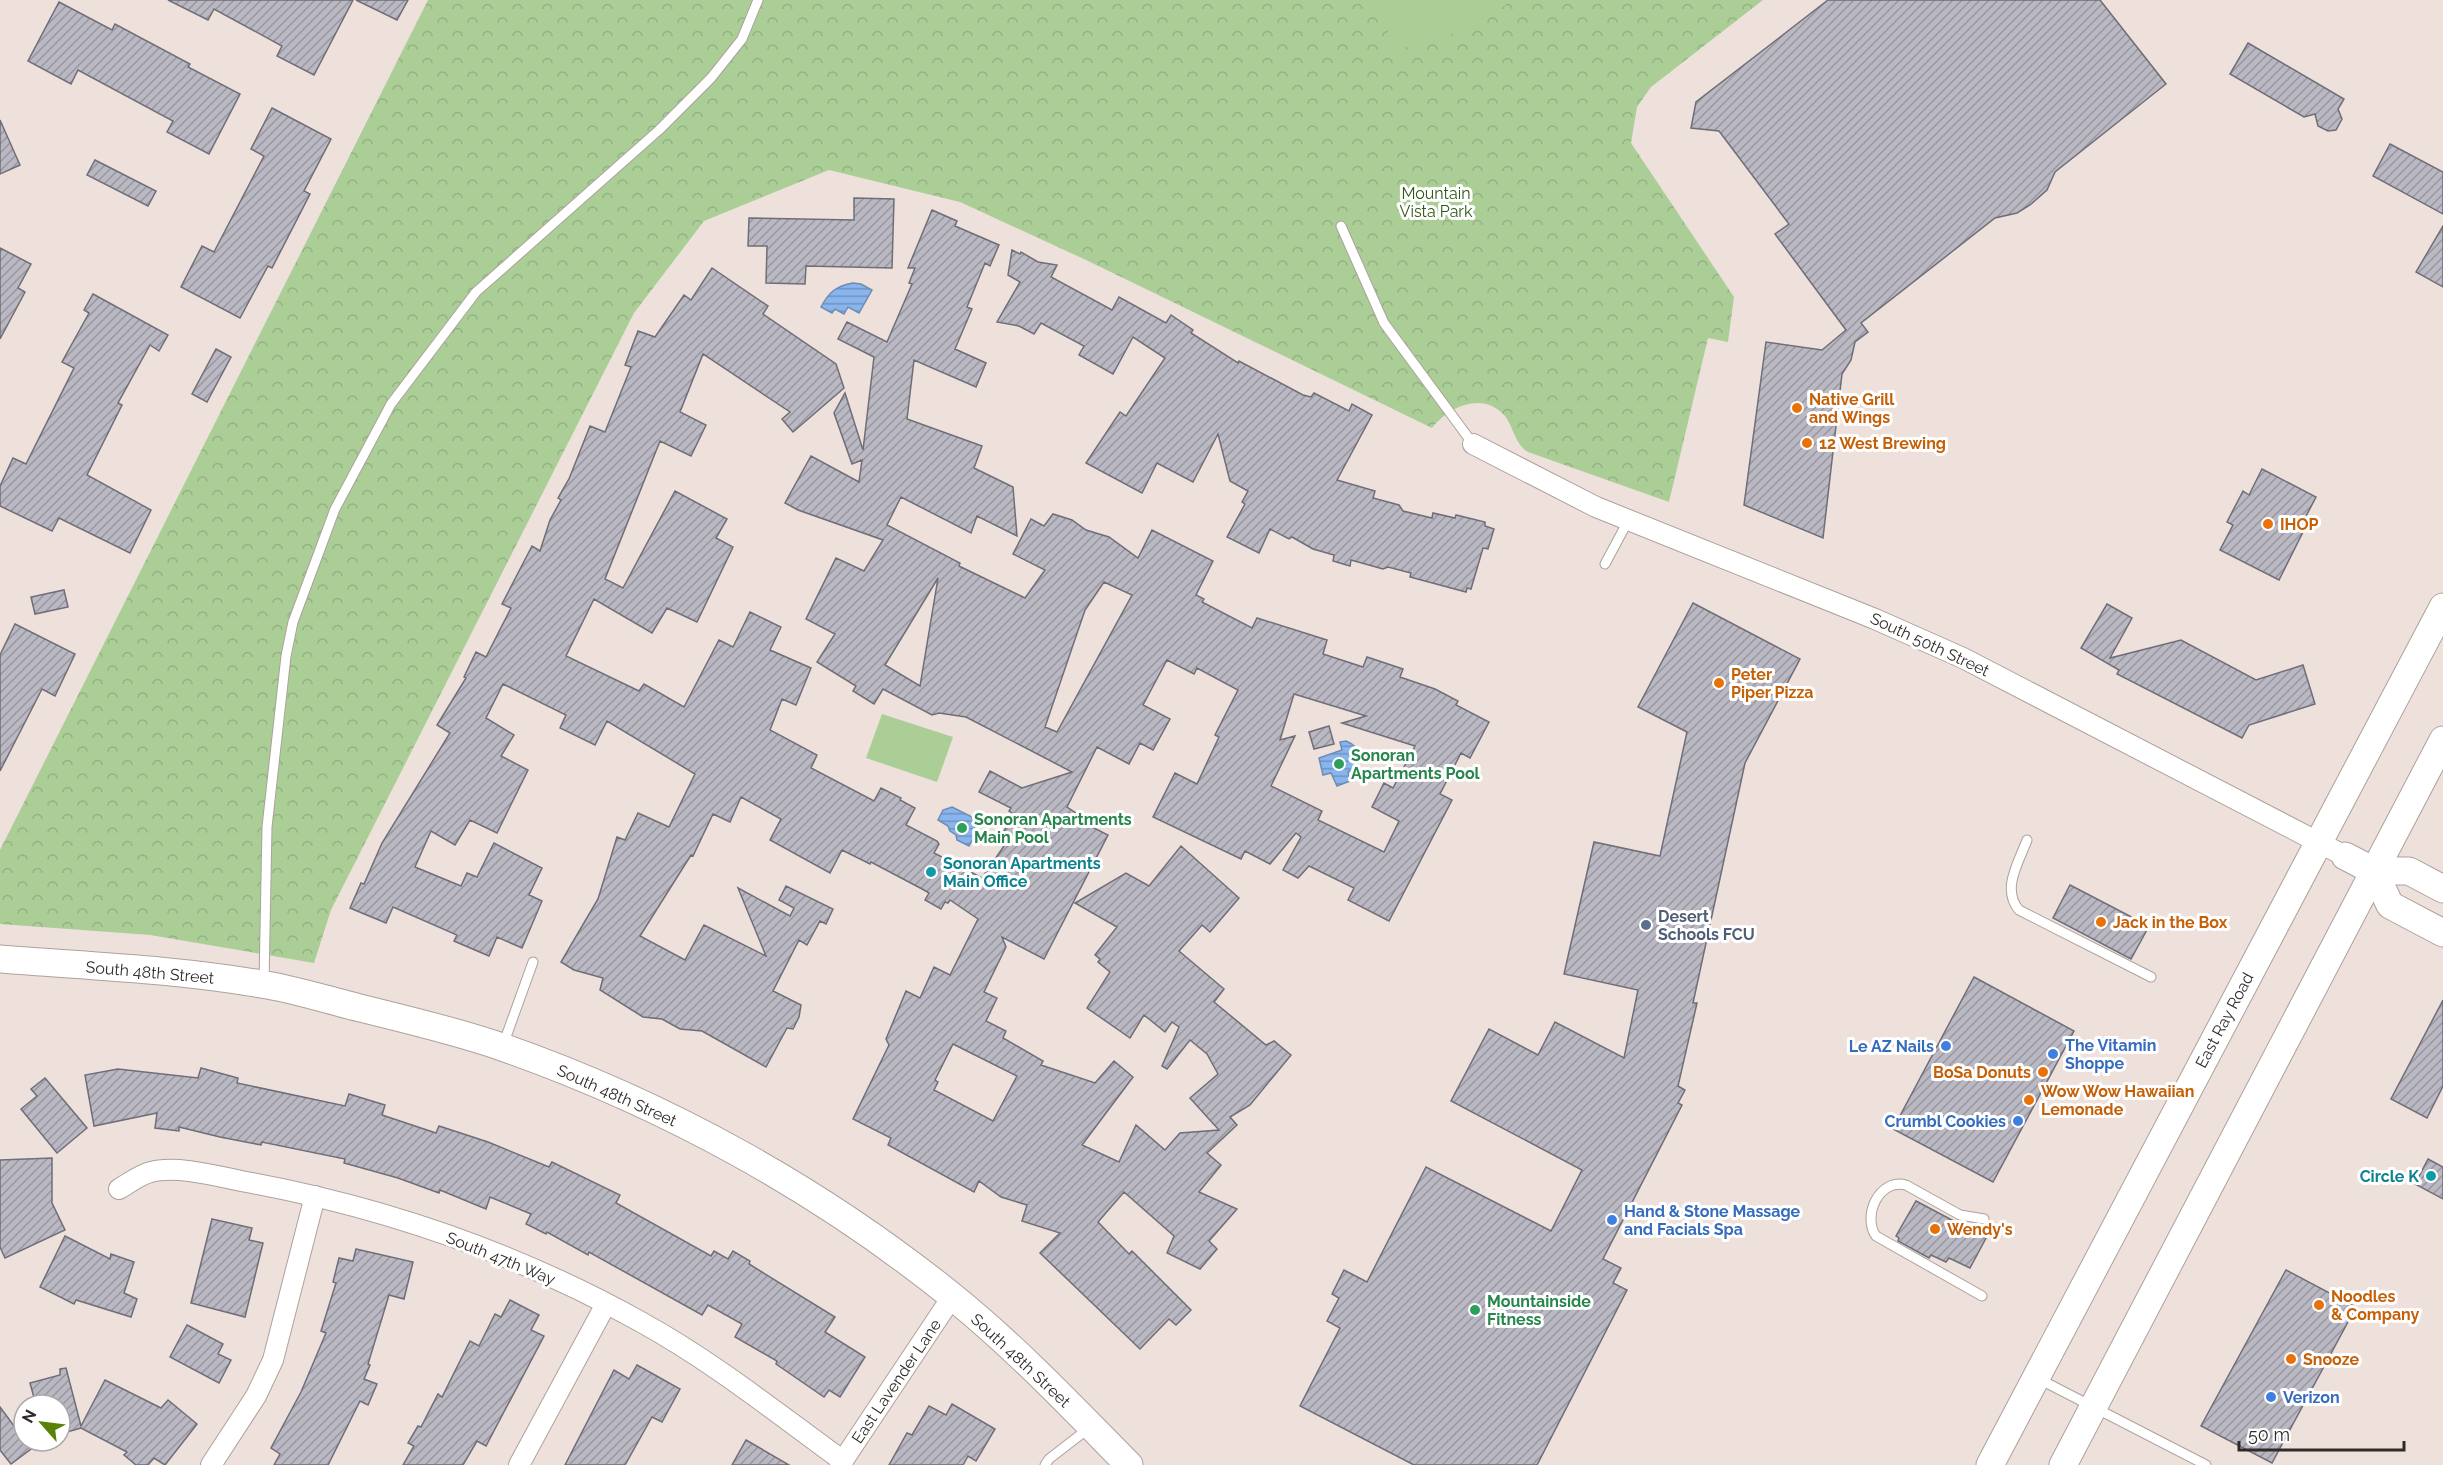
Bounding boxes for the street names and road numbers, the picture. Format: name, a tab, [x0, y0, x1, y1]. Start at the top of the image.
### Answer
street label: South 50th Street	[1867, 609, 1993, 681]
street label: South 48th Street	[85, 957, 216, 988]
street label: East Ray Road	[2191, 969, 2258, 1071]
street label: South 48th Street	[554, 1061, 680, 1131]
street label: South 47th Way	[443, 1228, 558, 1289]
street label: South 48th Street	[967, 1309, 1075, 1412]
street label: East Lavender Lane	[848, 1316, 945, 1447]

